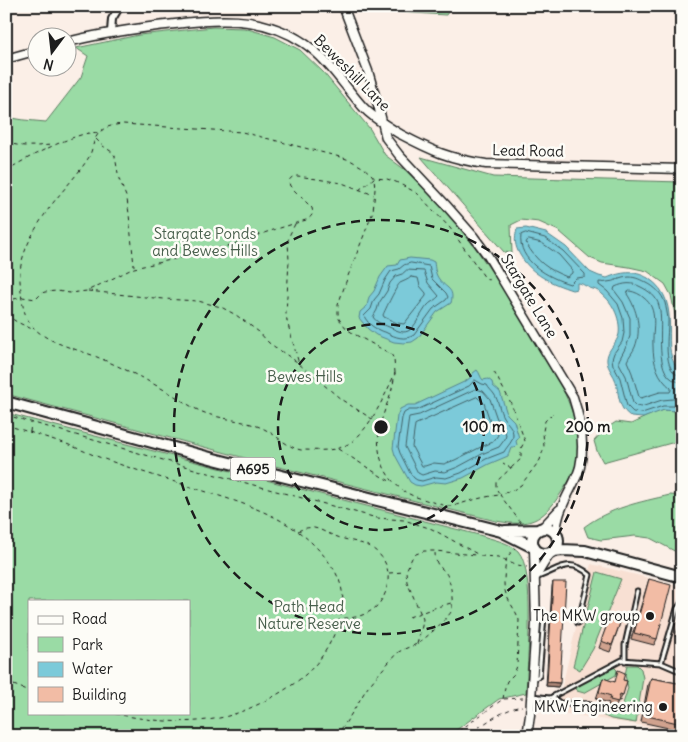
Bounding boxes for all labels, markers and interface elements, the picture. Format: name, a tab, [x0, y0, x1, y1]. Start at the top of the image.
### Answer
north arrow	[28, 28, 78, 78]
street label: Beweshill Lane	[310, 30, 395, 115]
text: N	[42, 55, 56, 75]
street label: Lead Road	[492, 140, 564, 161]
park label: Stargate Ponds and Bewes Hills	[152, 224, 258, 260]
street label: Stargate Lane	[497, 250, 562, 341]
park label: Bewes Hills	[267, 367, 343, 386]
text: 100 m	[463, 417, 505, 436]
text: 200 m	[566, 417, 610, 436]
centre of rings	[372, 418, 390, 436]
road number: A695	[230, 458, 276, 480]
park label: Path Head Nature Reserve	[257, 597, 361, 633]
legend	[28, 600, 190, 714]
place label: The MKW group	[533, 606, 640, 625]
text: Road	[72, 609, 107, 628]
marker: The MKW group	[644, 610, 656, 622]
text: Park	[72, 635, 103, 654]
text: Water	[72, 659, 113, 678]
text: Building	[72, 685, 127, 704]
place label: MKW Engineering	[534, 697, 653, 716]
marker: MKW Engineering	[657, 701, 669, 713]

